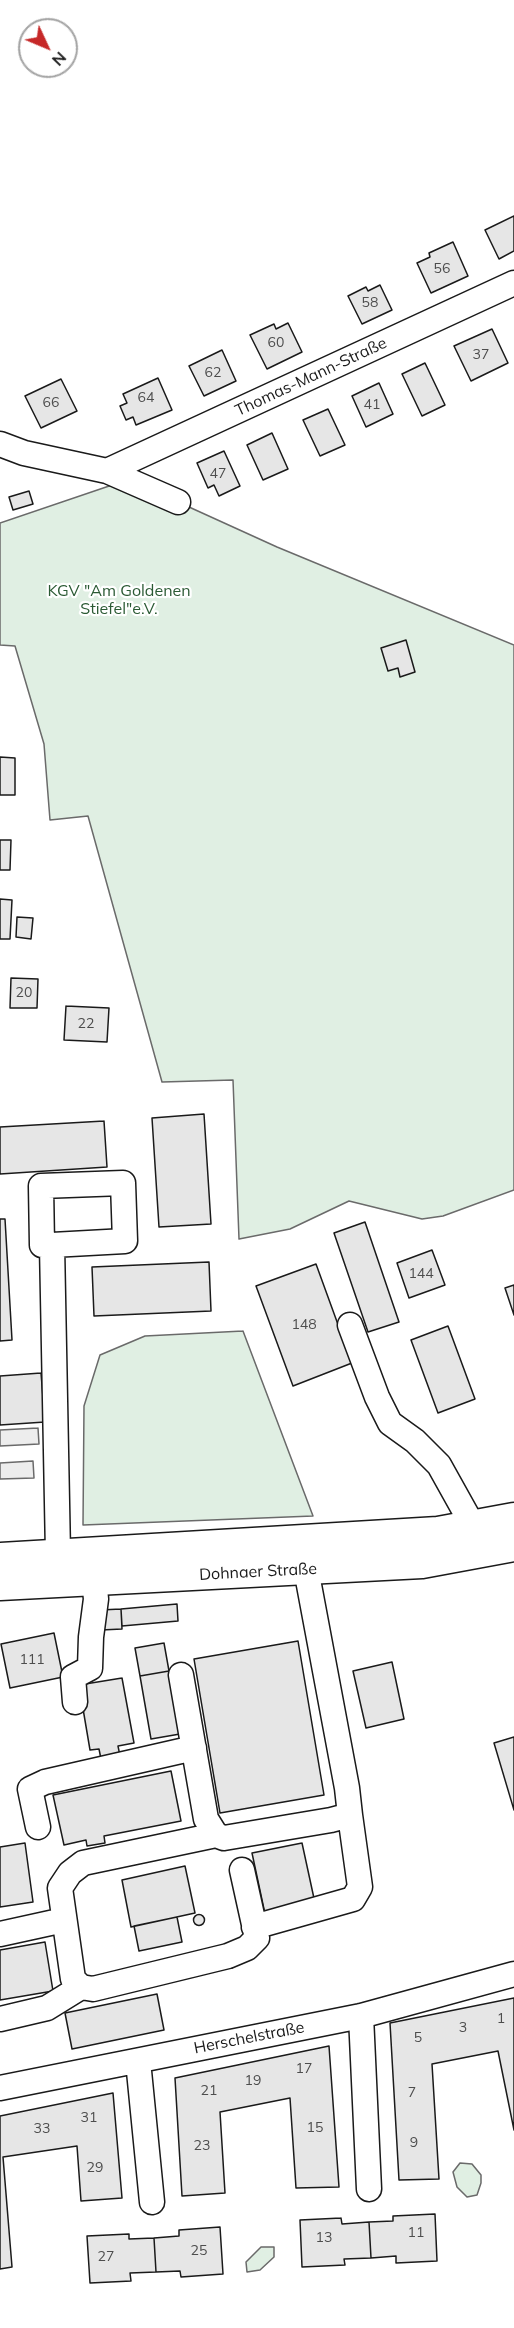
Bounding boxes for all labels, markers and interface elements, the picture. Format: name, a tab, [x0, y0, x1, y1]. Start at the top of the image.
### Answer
north arrow	[18, 18, 78, 78]
text: N	[48, 48, 71, 70]
house number: 56	[434, 261, 450, 277]
house number: 58	[362, 295, 378, 311]
street label: Thomas-Mann-Straße	[232, 333, 390, 421]
house number: 60	[268, 335, 284, 351]
house number: 37	[473, 347, 489, 363]
house number: 62	[205, 365, 221, 381]
house number: 64	[138, 390, 154, 406]
house number: 66	[43, 395, 59, 411]
house number: 41	[364, 397, 380, 413]
house number: 47	[210, 466, 226, 482]
park label: KGV "Am Goldenen Stiefel"e.V.	[47, 581, 191, 619]
house number: 20	[16, 985, 32, 1001]
house number: 22	[78, 1016, 94, 1032]
house number: 144	[408, 1266, 434, 1282]
house number: 148	[291, 1317, 317, 1333]
street label: Dohnaer Straße	[199, 1559, 317, 1585]
house number: 111	[19, 1652, 45, 1668]
house number: 1	[497, 2011, 505, 2027]
street label: Herschelstraße	[192, 2018, 306, 2058]
house number: 3	[459, 2020, 467, 2036]
house number: 5	[414, 2030, 422, 2046]
house number: 17	[296, 2061, 312, 2077]
house number: 19	[245, 2073, 261, 2089]
house number: 21	[201, 2083, 217, 2099]
house number: 7	[408, 2085, 416, 2101]
house number: 31	[81, 2110, 97, 2126]
house number: 15	[307, 2120, 323, 2136]
house number: 33	[34, 2121, 50, 2137]
house number: 9	[410, 2135, 418, 2151]
house number: 23	[194, 2138, 210, 2154]
house number: 29	[87, 2160, 103, 2176]
house number: 11	[408, 2225, 424, 2241]
house number: 13	[316, 2230, 332, 2246]
house number: 25	[191, 2243, 207, 2259]
house number: 27	[98, 2249, 114, 2265]

